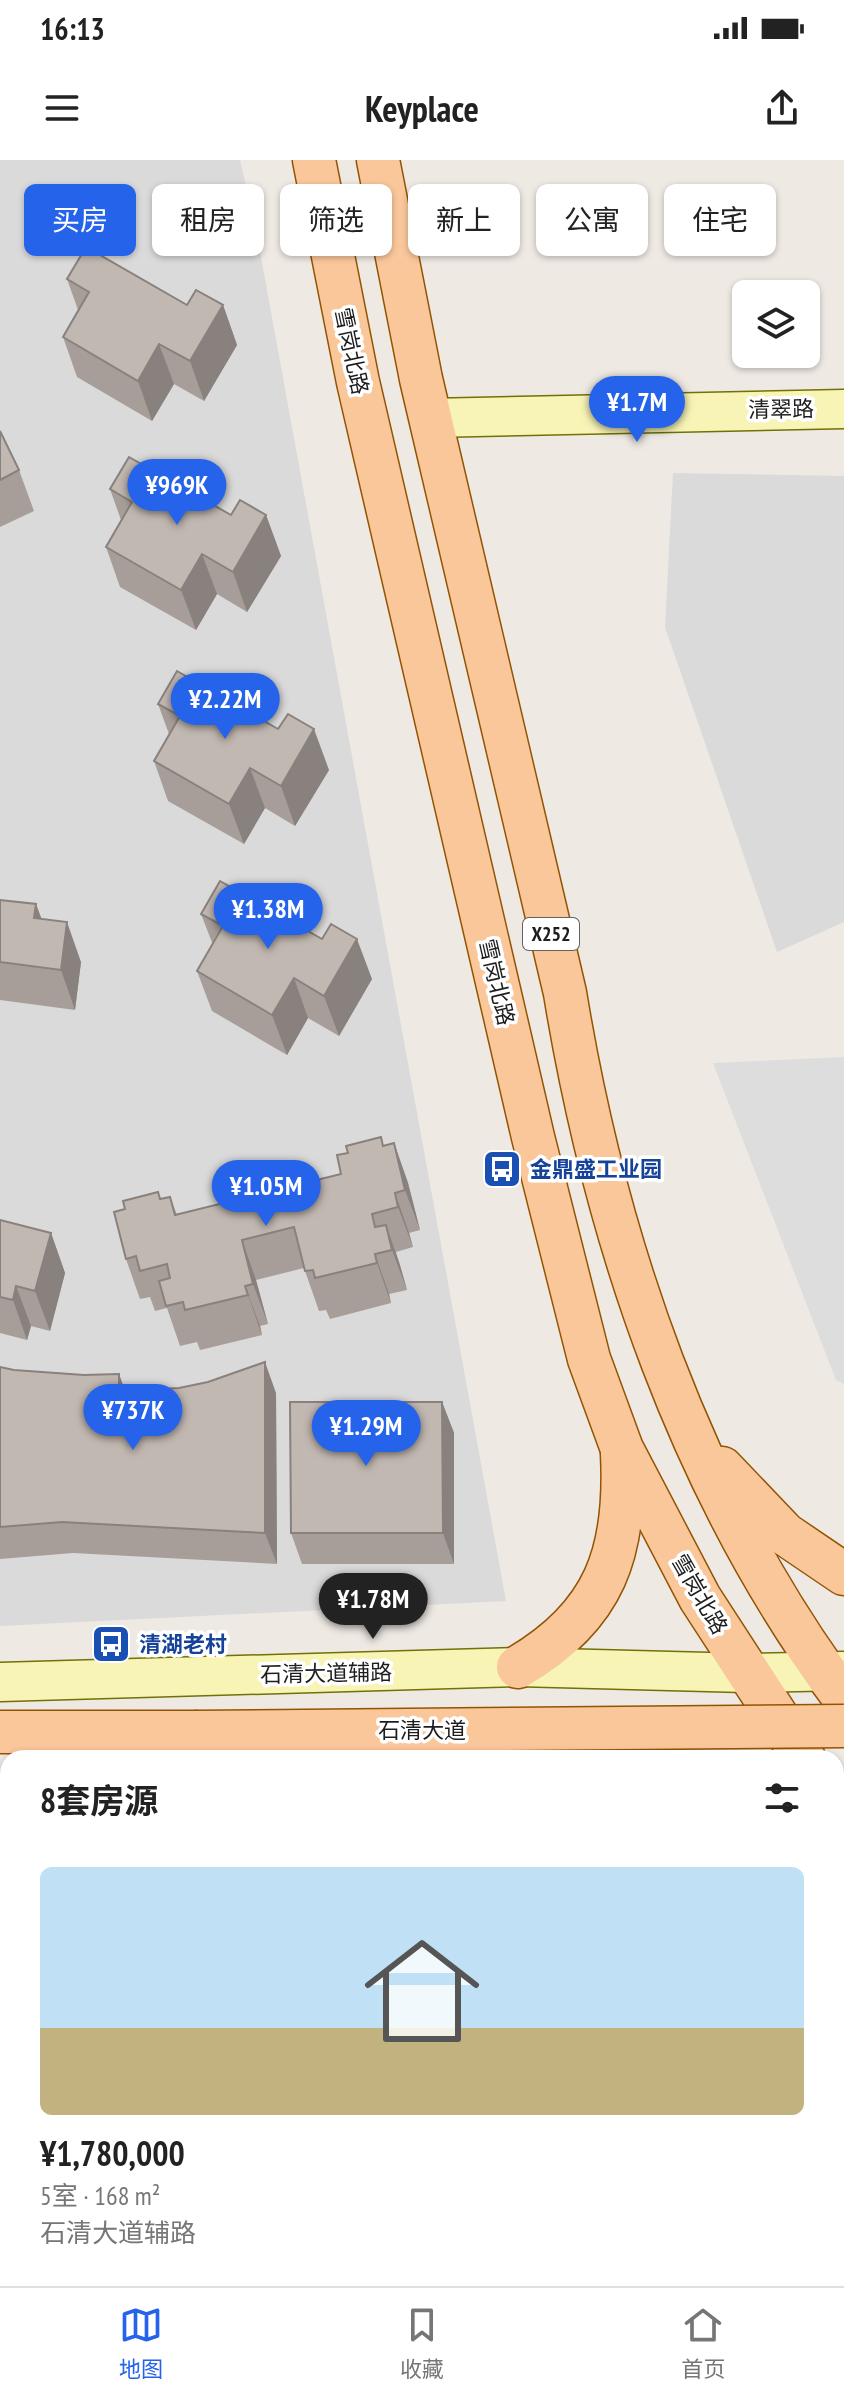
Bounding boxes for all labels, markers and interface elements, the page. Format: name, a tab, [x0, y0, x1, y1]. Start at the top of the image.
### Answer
text: 16:13	[40, 9, 105, 48]
text: Keyplace	[365, 85, 479, 132]
icon: menu	[40, 86, 84, 130]
icon: share	[760, 86, 804, 130]
chip: 买房	[24, 184, 136, 256]
chip: 租房	[152, 184, 264, 256]
chip: 筛选	[280, 184, 392, 256]
chip: 新上	[408, 184, 520, 256]
chip: 公寓	[536, 184, 648, 256]
chip: 住宅	[664, 184, 776, 256]
map controls	[732, 280, 820, 368]
button: layers	[732, 280, 820, 368]
street label: 雪岗北路	[329, 305, 375, 397]
pin: ¥1.7M	[581, 376, 693, 444]
text: ¥1.7M	[607, 385, 667, 418]
street label: 清翠路	[748, 394, 814, 424]
pin: ¥969K	[121, 459, 233, 527]
text: ¥969K	[145, 468, 209, 501]
pin: ¥2.22M	[160, 673, 290, 741]
text: ¥2.22M	[189, 682, 261, 715]
pin: ¥1.38M	[203, 883, 333, 951]
text: ¥1.38M	[232, 892, 304, 925]
road number: X252	[523, 918, 579, 950]
street label: 雪岗北路	[473, 936, 521, 1028]
bus stop icon: 金鼎盛工业园	[481, 1148, 523, 1190]
place label: 金鼎盛工业园	[530, 1155, 662, 1183]
pin: ¥1.05M	[201, 1160, 331, 1228]
text: ¥1.05M	[230, 1169, 302, 1202]
pin: ¥737K	[77, 1384, 189, 1452]
text: ¥737K	[101, 1393, 165, 1426]
pin: ¥1.29M	[301, 1400, 431, 1468]
text: ¥1.29M	[330, 1409, 402, 1442]
street label: 雪岗北路	[666, 1549, 734, 1639]
pin: ¥1.78M	[308, 1573, 438, 1641]
text: ¥1.78M	[337, 1582, 409, 1615]
bus stop icon: 清湖老村	[90, 1623, 132, 1665]
place label: 清湖老村	[139, 1630, 227, 1658]
street label: 石清大道辅路	[260, 1658, 392, 1688]
street label: 石清大道	[378, 1716, 466, 1744]
icon: filters	[760, 1776, 804, 1820]
text: 8套房源	[40, 1778, 158, 1822]
icon: home	[350, 1919, 494, 2063]
text: ¥1,780,000	[40, 2131, 185, 2175]
text: 5室 · 168 m²	[40, 2179, 160, 2212]
text: 石清大道辅路	[40, 2216, 196, 2249]
tab: 地图	[119, 2303, 163, 2383]
tab: 收藏	[400, 2303, 444, 2383]
tab: 首页	[681, 2303, 725, 2383]

